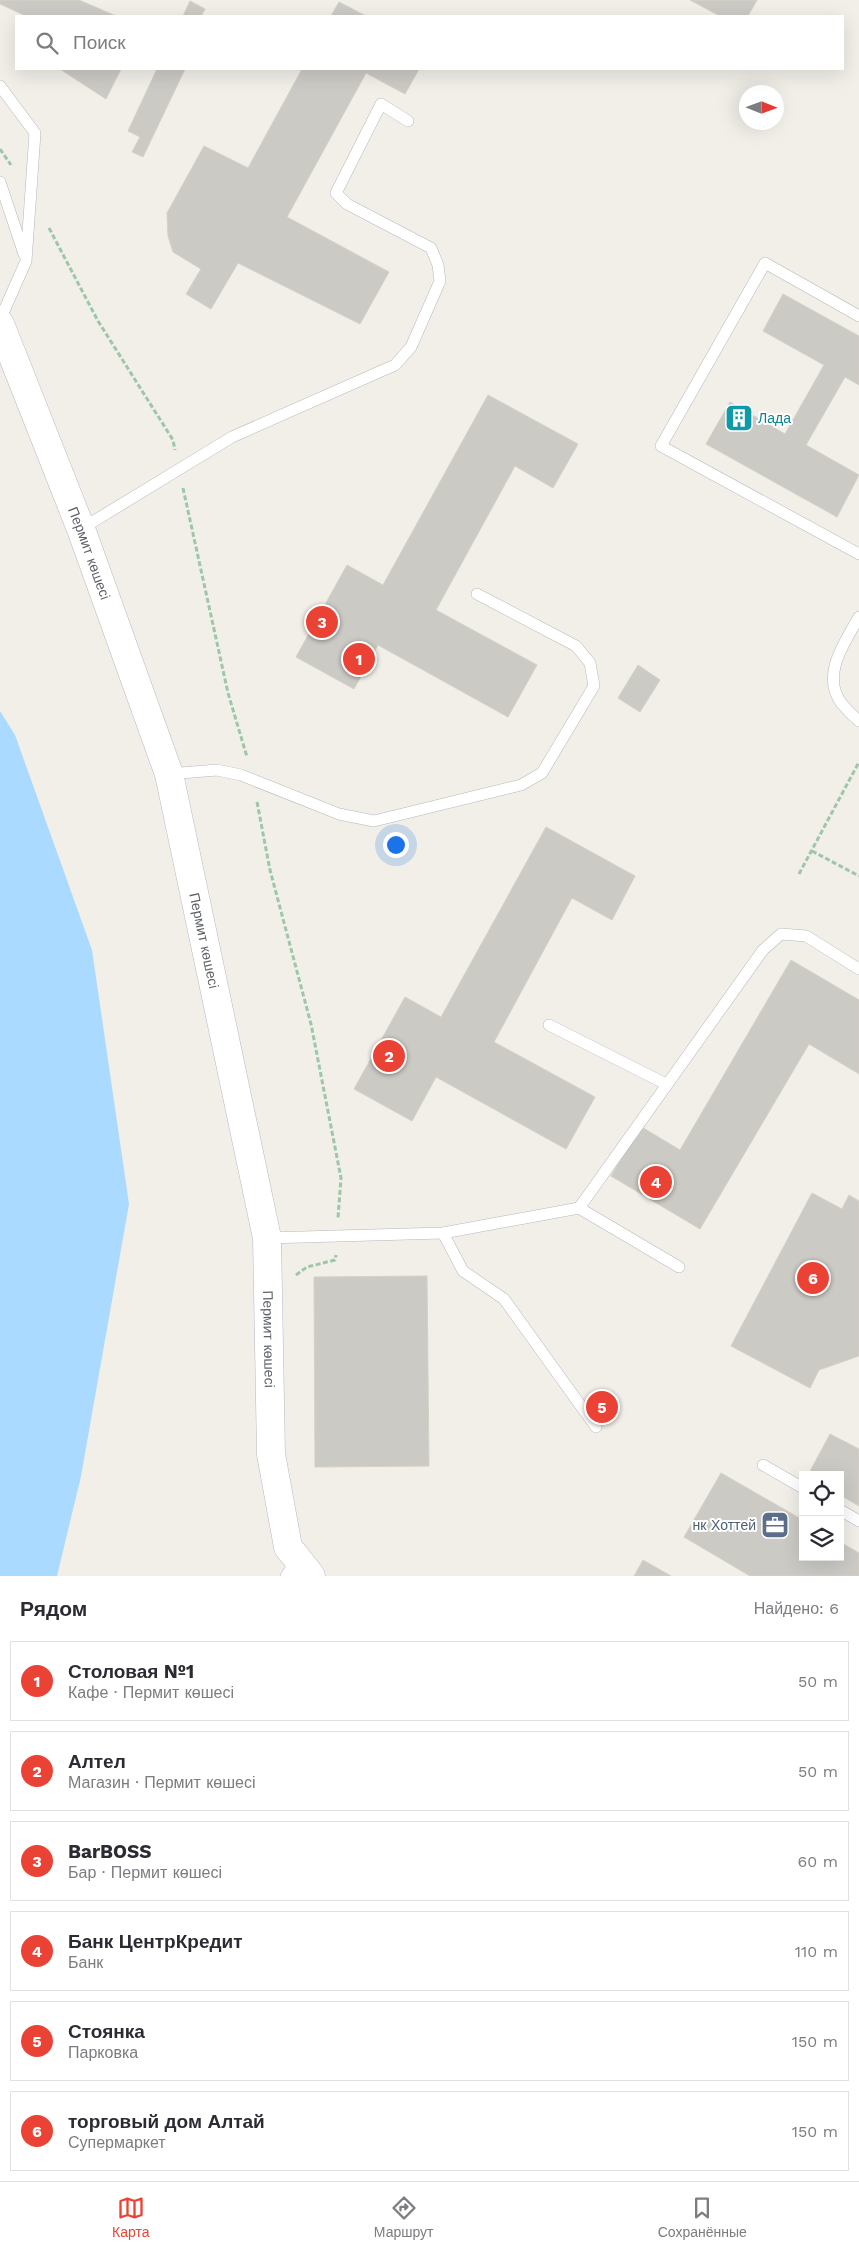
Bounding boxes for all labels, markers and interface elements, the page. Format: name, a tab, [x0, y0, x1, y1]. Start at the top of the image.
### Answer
search box	[15, 15, 844, 70]
icon: search	[33, 29, 61, 57]
text: Поиск	[73, 31, 126, 54]
north arrow	[739, 85, 784, 130]
building icon: Лада	[724, 403, 754, 433]
place label: Лада	[758, 410, 791, 426]
street label: Пермит көшесі	[65, 505, 114, 602]
pin: 3	[306, 603, 338, 641]
pin: 1	[343, 640, 375, 678]
your location	[383, 832, 409, 858]
street label: Пермит көшесі	[186, 891, 222, 990]
pin: 2	[373, 1037, 405, 1075]
pin: 4	[640, 1163, 672, 1201]
pin: 6	[797, 1259, 829, 1297]
street label: Пермит көшесі	[260, 1290, 278, 1388]
pin: 5	[586, 1388, 618, 1426]
map controls	[799, 1471, 844, 1561]
button: locate	[799, 1471, 844, 1516]
office icon: нк Хоттей	[760, 1510, 790, 1540]
button: layers	[799, 1516, 844, 1561]
place label: нк Хоттей	[692, 1517, 756, 1533]
text: Рядом	[20, 1596, 87, 1621]
text: Найдено: 6	[754, 1599, 839, 1618]
text: Столовая №1	[68, 1660, 194, 1683]
text: 1	[34, 1672, 40, 1691]
text: 50 m	[798, 1672, 838, 1691]
text: Кафе · Пермит көшесі	[68, 1683, 234, 1702]
text: Алтел	[68, 1750, 126, 1773]
text: 2	[32, 1762, 42, 1781]
text: 50 m	[798, 1762, 838, 1781]
text: Магазин · Пермит көшесі	[68, 1773, 255, 1792]
text: BarBOSS	[68, 1840, 152, 1863]
text: 3	[32, 1852, 42, 1871]
text: 60 m	[798, 1852, 838, 1871]
text: Бар · Пермит көшесі	[68, 1863, 222, 1882]
text: Банк ЦентрКредит	[68, 1930, 243, 1953]
text: 4	[32, 1942, 42, 1961]
text: 110 m	[795, 1942, 838, 1961]
text: Банк	[68, 1953, 103, 1972]
text: Стоянка	[68, 2020, 145, 2043]
text: 5	[32, 2032, 42, 2051]
text: 150 m	[792, 2032, 838, 2051]
text: Парковка	[68, 2043, 138, 2062]
text: торговый дом Алтай	[68, 2110, 265, 2133]
text: 6	[32, 2122, 42, 2141]
text: 150 m	[792, 2122, 838, 2141]
text: Супермаркет	[68, 2133, 166, 2152]
tab: Карта	[112, 2194, 150, 2240]
tab: Маршрут	[374, 2194, 433, 2240]
tab: Сохранённые	[658, 2194, 747, 2240]

